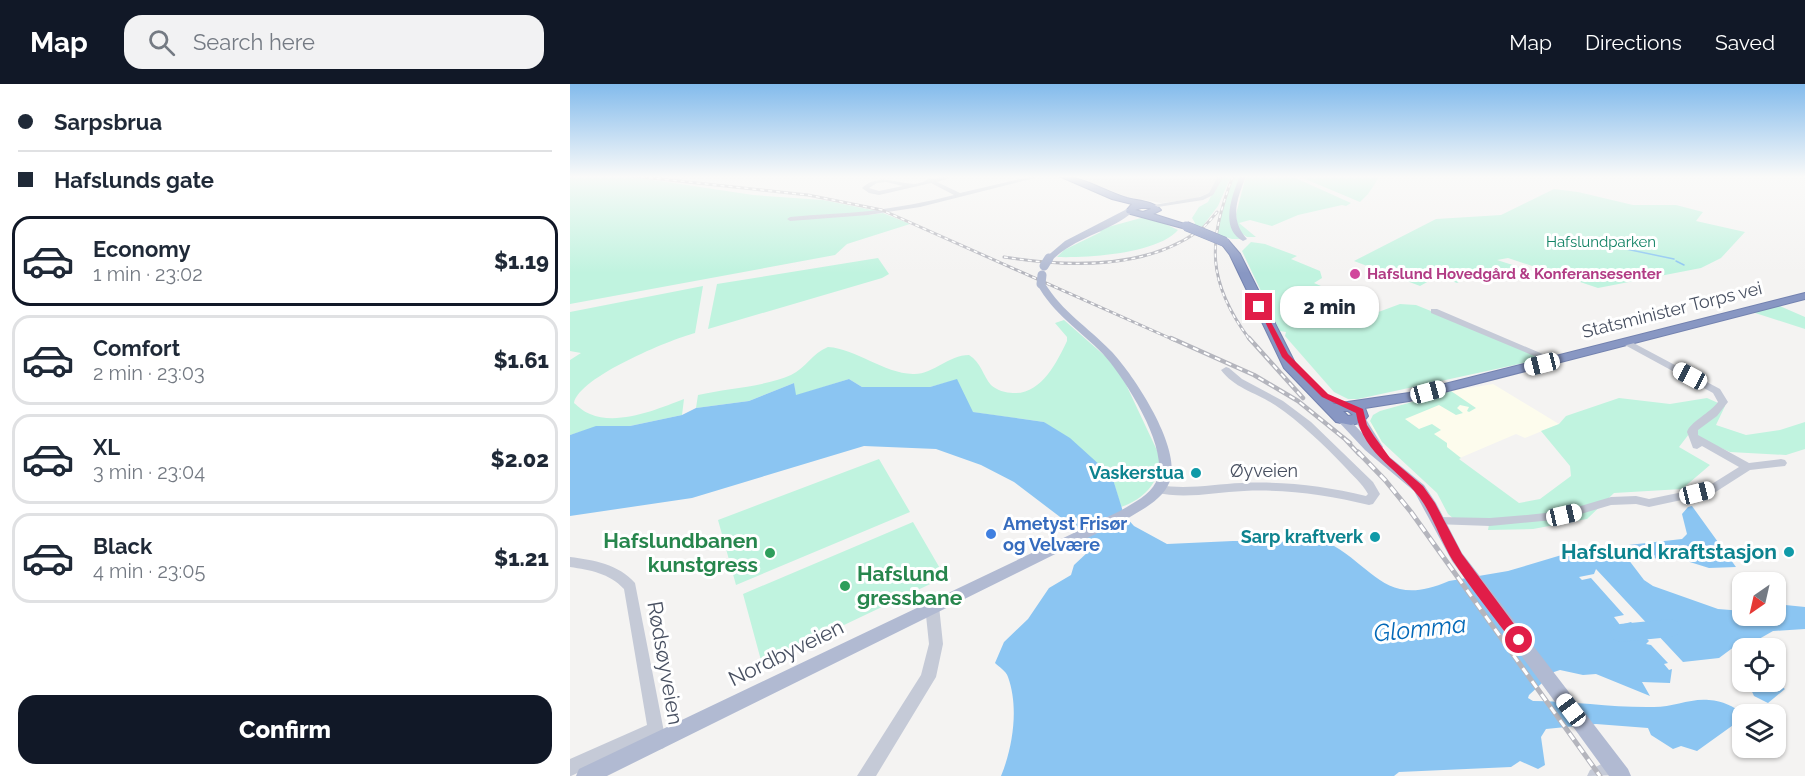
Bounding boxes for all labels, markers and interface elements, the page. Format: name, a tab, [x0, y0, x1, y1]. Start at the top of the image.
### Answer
search box	[124, 15, 544, 69]
text: Map	[30, 26, 88, 59]
icon: search	[145, 26, 178, 59]
text: Search here	[193, 29, 315, 55]
text: Map	[1509, 30, 1552, 55]
text: Directions	[1585, 30, 1682, 55]
text: Saved	[1715, 30, 1775, 55]
text: Sarpsbrua	[54, 109, 162, 135]
text: Hafslunds gate	[54, 167, 214, 193]
park label: Hafslundparken	[1546, 233, 1656, 251]
icon: car	[21, 234, 75, 288]
text: Economy	[93, 236, 191, 262]
text: $1.19	[494, 248, 549, 274]
text: 1 min · 23:02	[93, 262, 203, 286]
place label: Hafslund Hovedgård & Konferansesenter	[1367, 265, 1662, 283]
marker: Hafslund Hovedgård & Konferansesenter	[1348, 267, 1362, 281]
street label: Statsminister Torps vei	[1580, 277, 1764, 342]
callout: 2 min	[1280, 286, 1379, 328]
route end	[1245, 293, 1272, 320]
text: 2 min	[1303, 295, 1356, 319]
icon: car	[21, 333, 75, 387]
text: Comfort	[93, 335, 180, 361]
text: $1.61	[493, 347, 549, 373]
car	[1522, 351, 1562, 377]
car	[1670, 360, 1710, 392]
text: 2 min · 23:03	[93, 361, 205, 385]
car	[1408, 379, 1448, 405]
icon: car	[21, 432, 75, 486]
text: XL	[93, 434, 120, 460]
text: $2.02	[491, 446, 549, 472]
text: 3 min · 23:04	[93, 460, 205, 484]
street label: Øyveien	[1230, 460, 1298, 481]
place label: Vaskerstua	[1089, 462, 1184, 483]
marker: Vaskerstua	[1189, 466, 1203, 480]
car	[1677, 480, 1717, 506]
car	[1544, 502, 1584, 528]
place label: Ametyst Frisør og Velvære	[1003, 513, 1127, 555]
place label: Sarp kraftverk	[1241, 526, 1364, 547]
marker: Ametyst Frisør og Velvære	[984, 527, 998, 541]
place label: Hafslundbanen kunstgress	[603, 528, 758, 577]
marker: Sarp kraftverk	[1368, 530, 1382, 544]
icon: car	[21, 531, 75, 585]
text: Black	[93, 533, 152, 559]
place label: Hafslund kraftstasjon	[1561, 539, 1777, 564]
text: $1.21	[494, 545, 549, 571]
marker: Hafslund kraftstasjon	[1782, 545, 1796, 559]
marker: Hafslundbanen kunstgress	[763, 546, 777, 560]
text: 4 min · 23:05	[93, 559, 205, 583]
place label: Hafslund gressbane	[857, 561, 963, 610]
north arrow	[1732, 572, 1786, 626]
map controls	[1732, 572, 1786, 758]
marker: Hafslund gressbane	[838, 579, 852, 593]
street label: Rødsøyveien	[642, 599, 689, 727]
water label: Glomma	[1372, 609, 1468, 648]
street label: Nordbyveien	[724, 614, 847, 691]
route start	[1505, 626, 1532, 653]
button: locate	[1732, 638, 1786, 692]
car	[1553, 690, 1589, 730]
button: Confirm	[18, 695, 552, 764]
button: layers	[1732, 704, 1786, 758]

